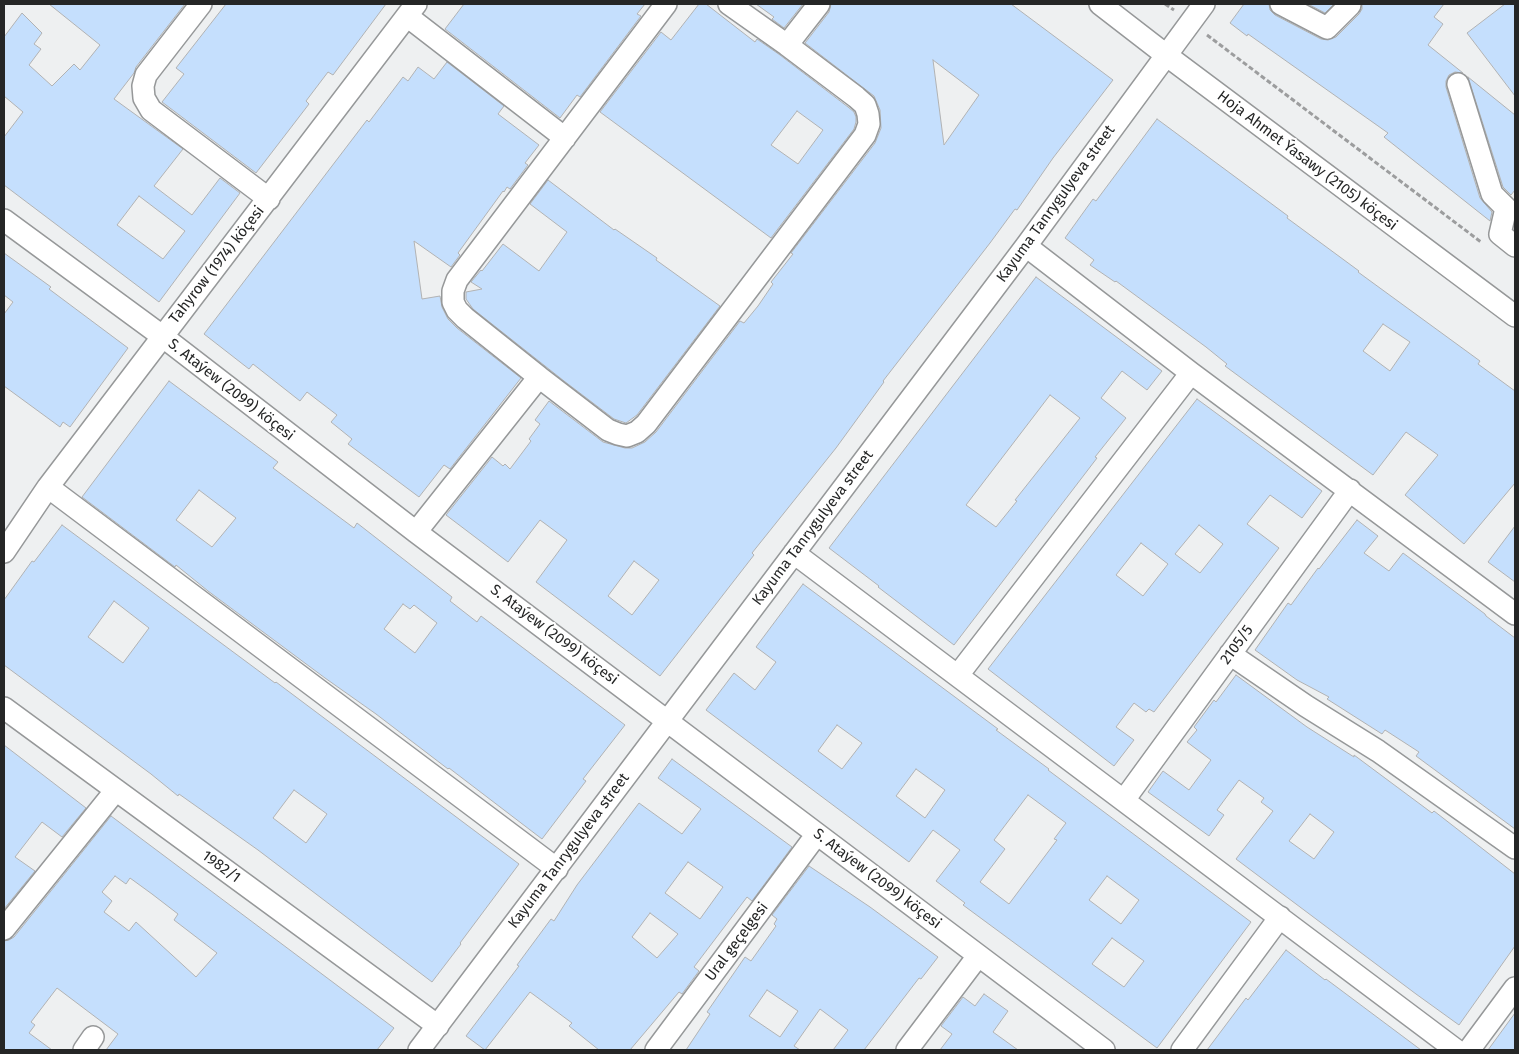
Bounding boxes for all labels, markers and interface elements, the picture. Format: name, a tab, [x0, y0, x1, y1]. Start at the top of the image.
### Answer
street label: Hoja Ahmet Ýasawy (2105) köçesi	[1213, 87, 1401, 235]
street label: Kayuma Tanrygulyeva street	[993, 122, 1119, 286]
street label: Tahyrow (1974) köçesi	[166, 203, 268, 327]
street label: S. Ataýew (2099) köçesi	[164, 335, 298, 445]
street label: Kayuma Tanrygulyeva street	[749, 447, 877, 609]
street label: S. Ataýew (2099) köçesi	[486, 581, 622, 689]
street label: 2105/5	[1217, 622, 1257, 668]
street label: Kayuma Tanrygulyeva street	[505, 770, 633, 932]
street label: S. Ataýew (2099) köçesi	[809, 825, 945, 933]
street label: 1982/1	[198, 847, 244, 887]
street label: Ural geçelgesi	[702, 899, 772, 985]

